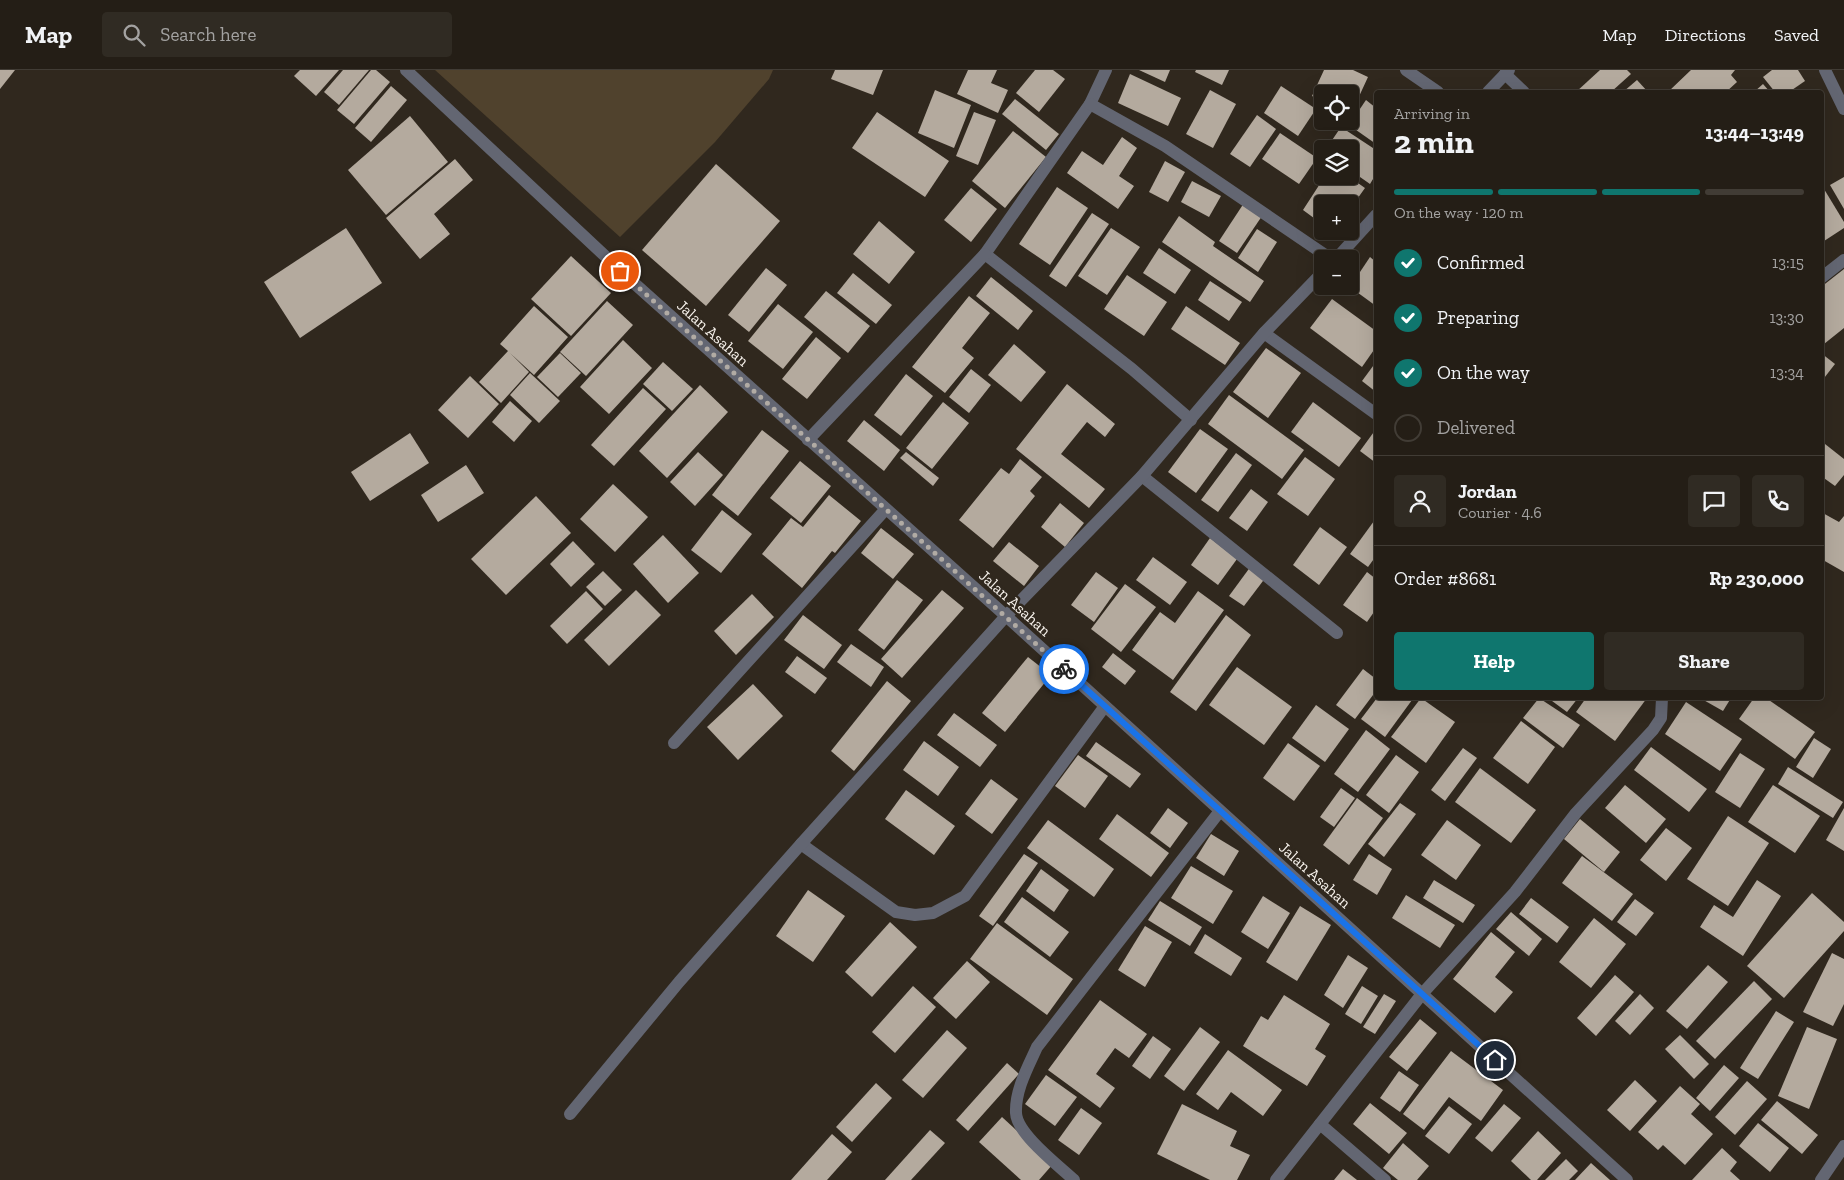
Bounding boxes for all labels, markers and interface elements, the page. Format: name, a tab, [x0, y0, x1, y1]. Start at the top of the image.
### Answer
search box	[102, 12, 452, 57]
text: Map	[25, 20, 72, 49]
icon: search	[120, 21, 148, 49]
text: Search here	[160, 23, 257, 46]
text: Map	[1602, 24, 1637, 46]
text: Directions	[1665, 24, 1746, 46]
text: Saved	[1774, 24, 1819, 46]
map controls	[1314, 85, 1359, 295]
button: locate	[1314, 85, 1359, 130]
text: Arriving in	[1394, 104, 1470, 123]
text: 13:44–13:49	[1705, 121, 1804, 144]
text: 2 min	[1394, 123, 1474, 161]
button: layers	[1314, 140, 1359, 185]
button: +	[1314, 195, 1359, 240]
text: On the way · 120 m	[1394, 203, 1523, 222]
icon: check	[1394, 249, 1422, 277]
pin	[599, 250, 641, 292]
button: −	[1314, 250, 1359, 295]
text: Confirmed	[1437, 251, 1524, 274]
text: 13:15	[1772, 253, 1804, 272]
icon: bag	[606, 257, 634, 285]
street label: Jalan Asahan	[673, 296, 753, 371]
icon: check	[1394, 304, 1422, 332]
text: Preparing	[1437, 306, 1519, 329]
text: 13:30	[1769, 308, 1804, 327]
icon: check	[1394, 359, 1422, 387]
text: On the way	[1437, 361, 1530, 384]
text: 13:34	[1770, 363, 1804, 382]
text: Delivered	[1437, 416, 1515, 439]
button: person	[1394, 475, 1446, 527]
button: chat	[1688, 475, 1740, 527]
button: phone	[1752, 475, 1804, 527]
text: Jordan	[1458, 480, 1517, 503]
text: Courier · 4.6	[1458, 503, 1542, 522]
street label: Jalan Asahan	[975, 566, 1055, 641]
text: Order #8681	[1394, 567, 1496, 590]
text: Rp 230,000	[1709, 567, 1804, 590]
button: Help	[1394, 632, 1594, 690]
button: Share	[1604, 632, 1804, 690]
courier	[1039, 644, 1089, 694]
icon: bike	[1050, 655, 1078, 683]
street label: Jalan Asahan	[1275, 838, 1355, 913]
pin	[1474, 1039, 1516, 1081]
icon: home	[1481, 1046, 1509, 1074]

